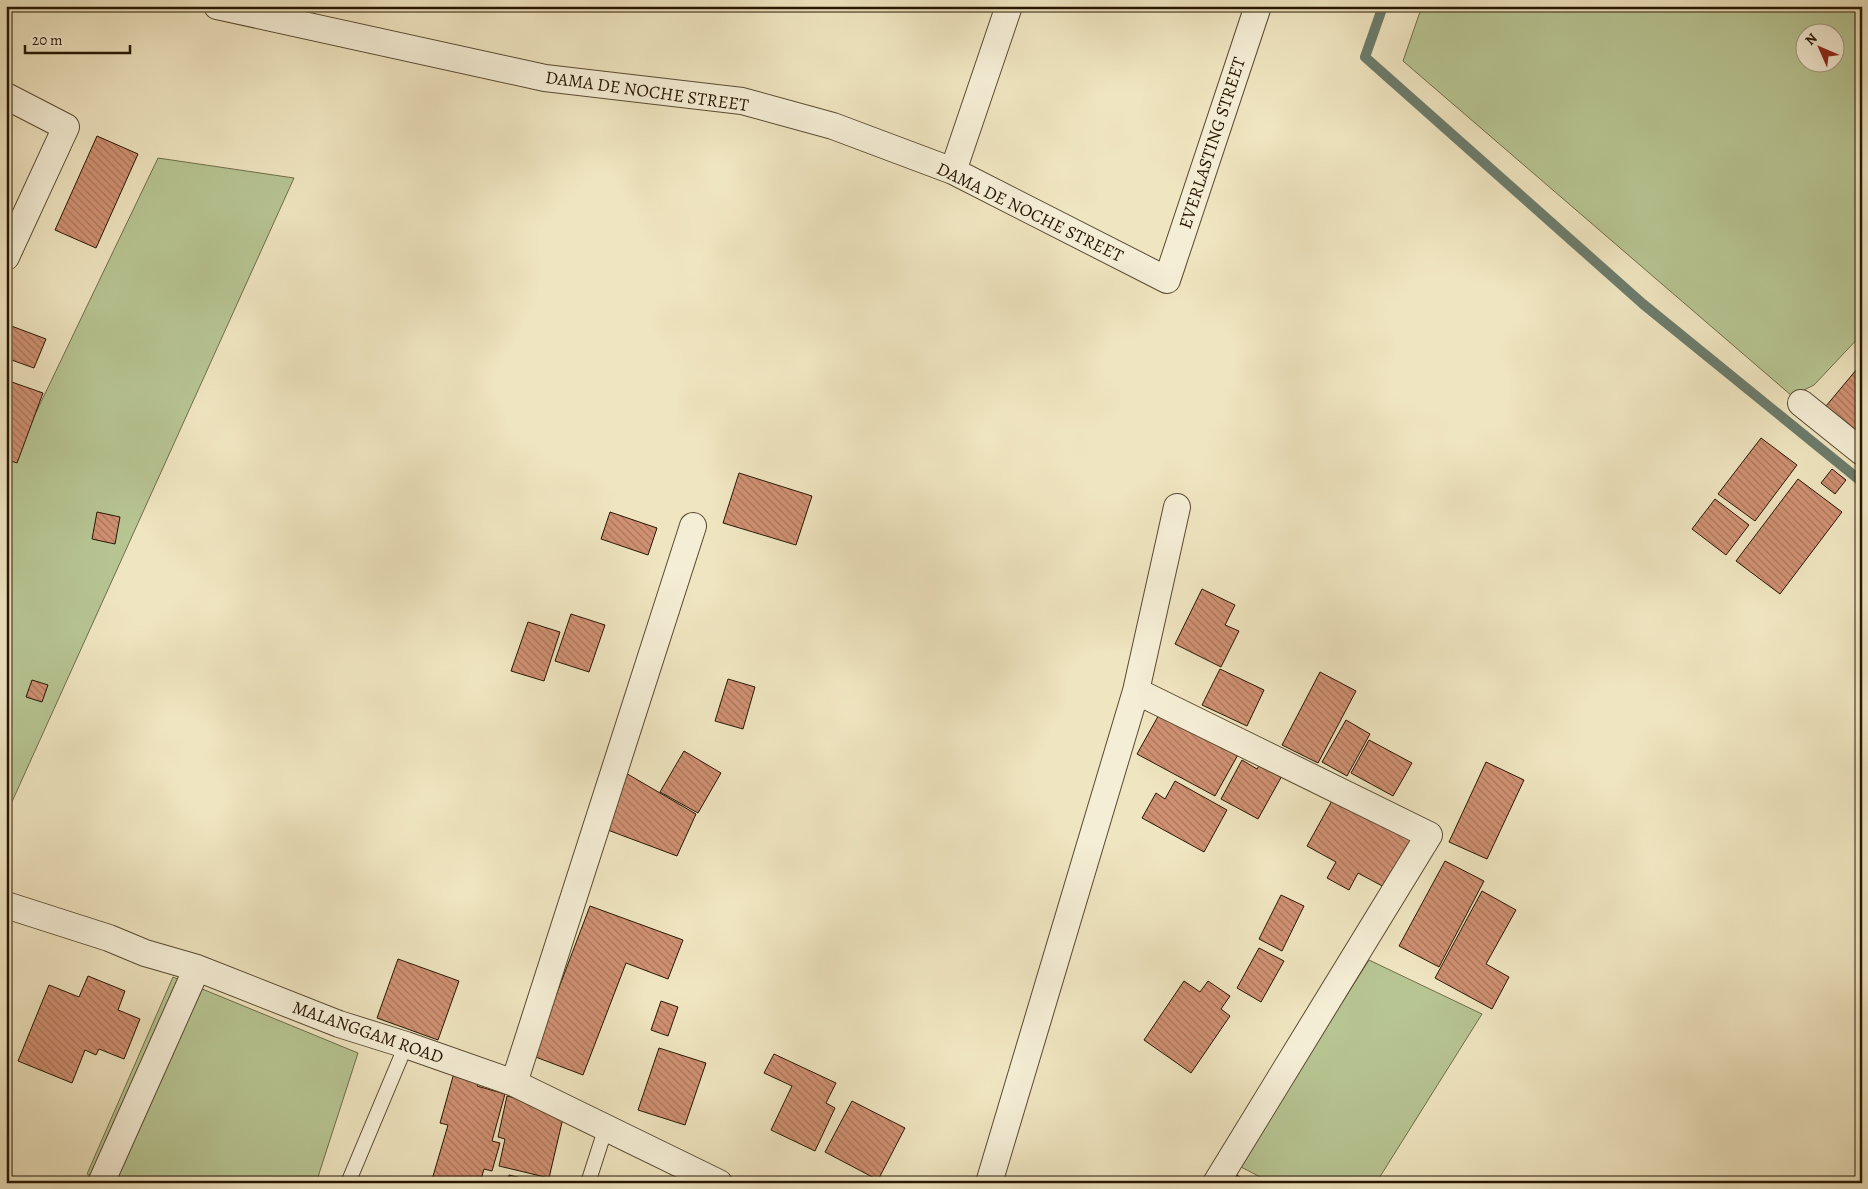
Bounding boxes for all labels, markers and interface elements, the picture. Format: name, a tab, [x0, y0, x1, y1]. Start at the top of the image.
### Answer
scale bar	[25, 22, 130, 54]
north arrow	[1796, 22, 1846, 72]
text: N	[1801, 29, 1821, 49]
text: 20 m	[32, 30, 63, 50]
street label: EVERLASTING STREET	[1173, 54, 1251, 232]
street label: DAMA DE NOCHE STREET	[544, 65, 750, 117]
street label: DAMA DE NOCHE STREET	[933, 156, 1128, 268]
street label: MALANGGAM ROAD	[289, 995, 447, 1069]

